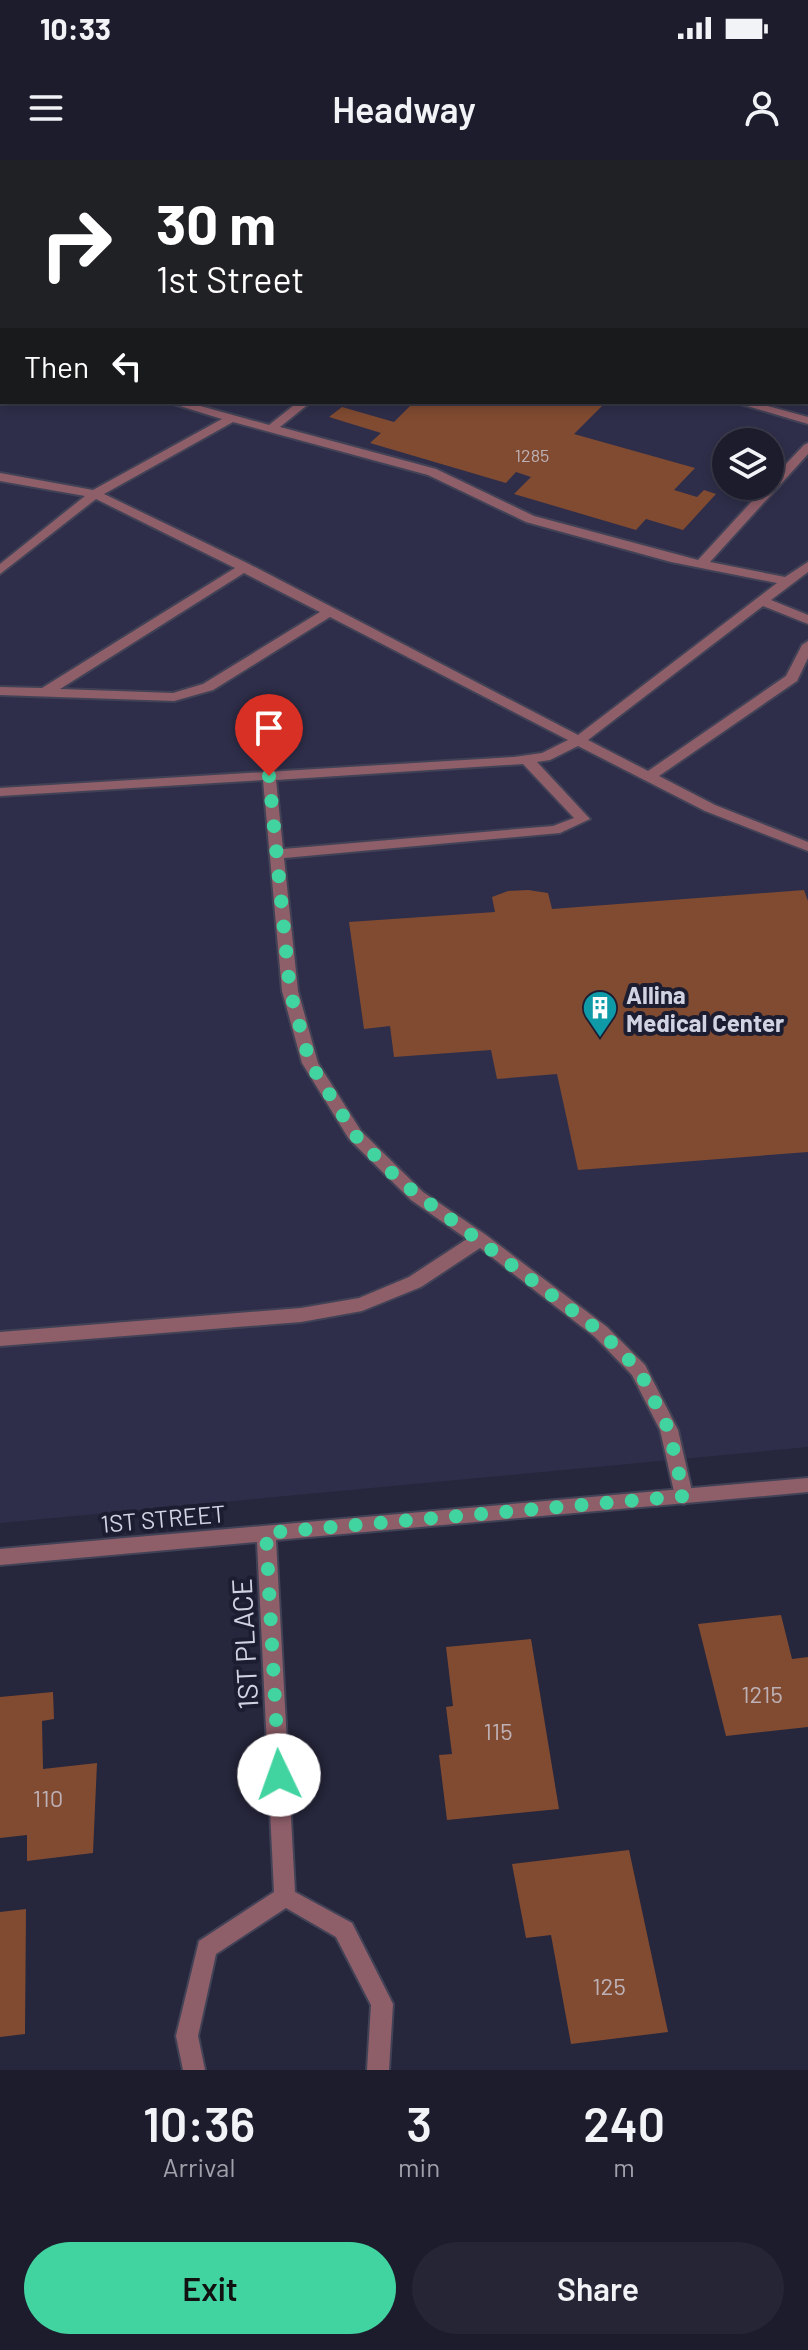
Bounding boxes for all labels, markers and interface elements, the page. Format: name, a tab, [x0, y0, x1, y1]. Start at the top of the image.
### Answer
text: 10:33	[40, 10, 111, 46]
icon: menu	[24, 86, 68, 130]
icon: person	[740, 86, 784, 130]
text: Headway	[332, 87, 476, 130]
text: 30 m	[156, 189, 276, 256]
icon: right	[24, 192, 128, 296]
text: 1st Street	[156, 257, 304, 300]
icon: left	[105, 344, 149, 388]
text: Then	[24, 348, 89, 384]
map controls	[712, 428, 784, 500]
button: layers	[712, 428, 784, 500]
house number: 1285	[515, 444, 549, 466]
pin	[235, 694, 303, 776]
icon: arrive	[247, 706, 291, 750]
place label: Allina Medical Center	[626, 980, 784, 1037]
building icon: Allina Medical Center	[581, 989, 619, 1039]
street label: 1ST STREET	[100, 1498, 226, 1538]
street label: 1ST PLACE	[224, 1578, 264, 1710]
house number: 1215	[741, 1679, 783, 1708]
house number: 115	[483, 1716, 513, 1745]
position arrow	[237, 1733, 321, 1817]
house number: 110	[33, 1783, 63, 1812]
house number: 125	[592, 1971, 626, 2000]
text: 10:36	[143, 2094, 255, 2152]
text: 3	[406, 2094, 432, 2152]
text: 240	[583, 2094, 665, 2152]
text: Arrival	[163, 2151, 235, 2182]
text: min	[398, 2151, 440, 2182]
text: m	[613, 2151, 635, 2182]
button: Exit	[24, 2242, 396, 2334]
button: Share	[412, 2242, 784, 2334]

